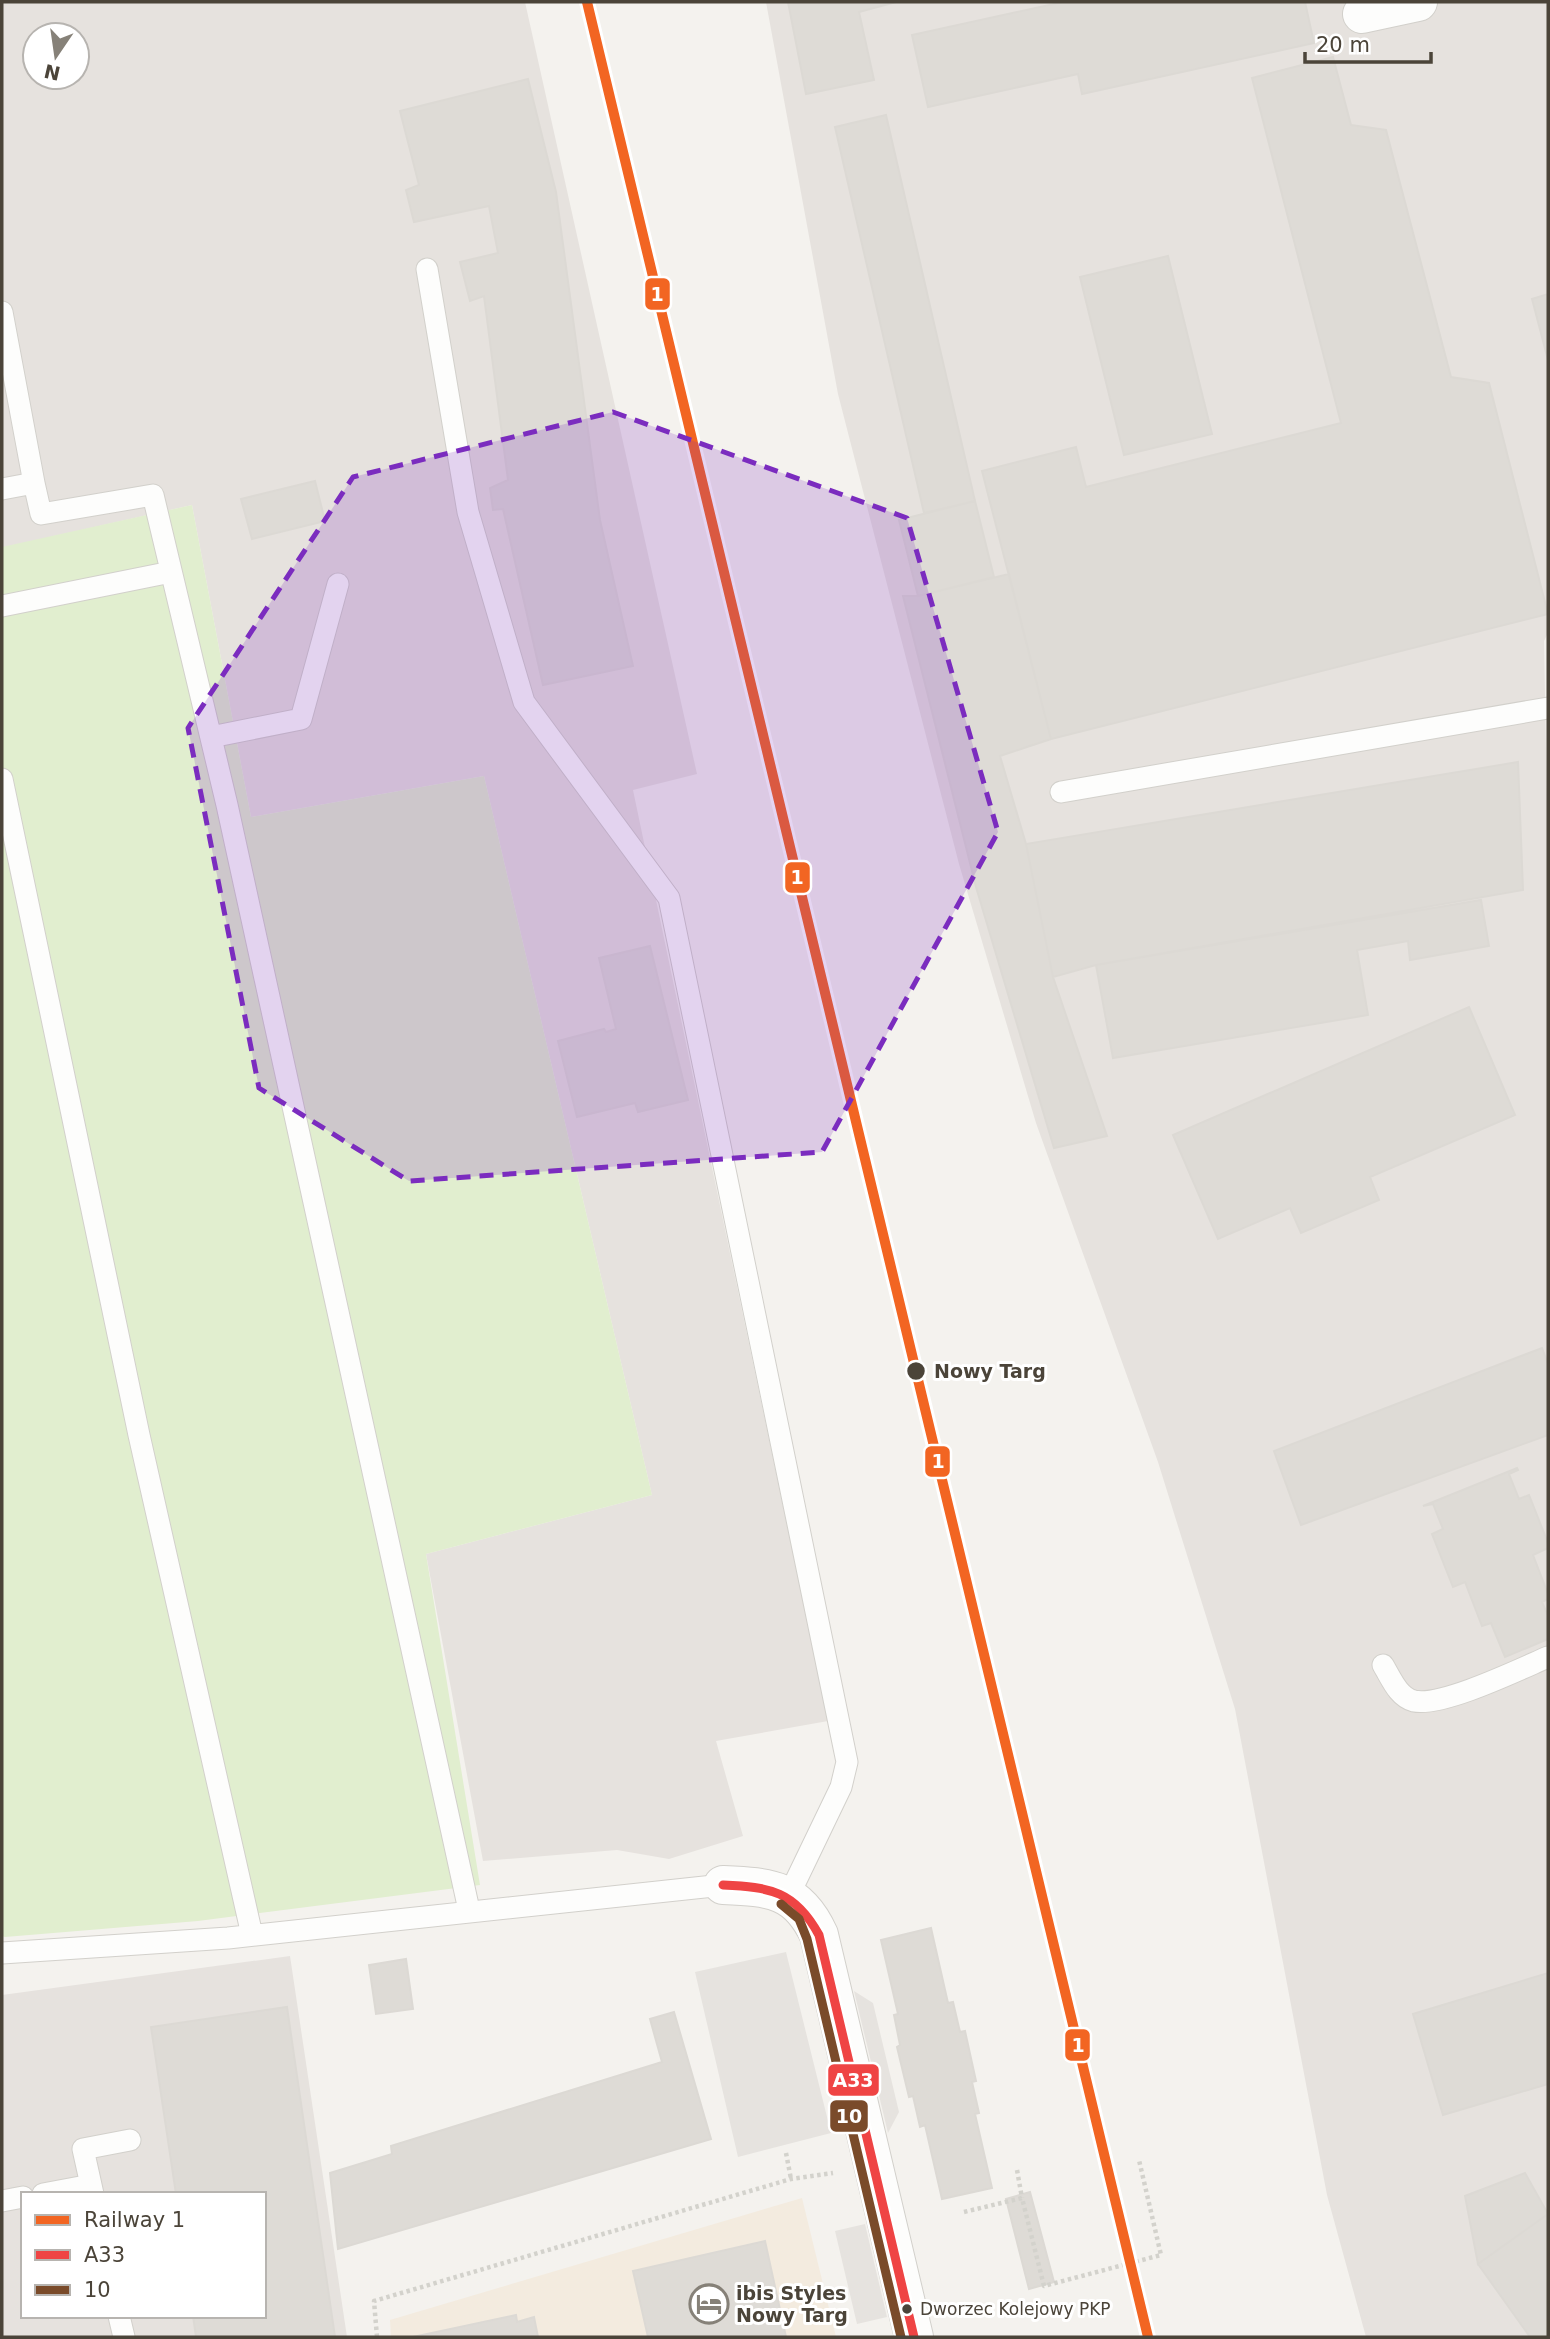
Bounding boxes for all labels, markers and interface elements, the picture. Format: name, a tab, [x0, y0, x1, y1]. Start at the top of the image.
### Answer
north arrow	[21, 21, 91, 91]
scale bar	[1305, 21, 1431, 65]
text: 20 m	[1316, 33, 1370, 57]
text: N	[42, 60, 62, 85]
line badge: 1	[644, 277, 671, 311]
text: 1	[650, 283, 664, 305]
line badge: 1	[784, 861, 811, 894]
text: 1	[790, 866, 804, 888]
marker: Nowy Targ	[905, 1360, 927, 1382]
place label: Nowy Targ	[934, 1360, 1046, 1382]
line badge: 1	[924, 1445, 951, 1478]
text: 1	[931, 1450, 945, 1472]
line badge: 1	[1064, 2028, 1091, 2062]
text: 1	[1071, 2034, 1085, 2056]
line badge: A33	[827, 2063, 880, 2097]
text: A33	[832, 2069, 874, 2091]
line badge: 10	[829, 2099, 869, 2133]
text: 10	[836, 2105, 862, 2127]
legend	[21, 2192, 266, 2318]
text: Railway 1	[84, 2208, 185, 2232]
text: A33	[84, 2243, 125, 2267]
text: 10	[84, 2278, 111, 2302]
place label: ibis Styles Nowy Targ	[736, 2282, 848, 2326]
hotel icon: ibis Styles Nowy Targ	[688, 2283, 730, 2325]
place label: Dworzec Kolejowy PKP	[920, 2299, 1111, 2319]
marker: Dworzec Kolejowy PKP	[900, 2302, 914, 2316]

